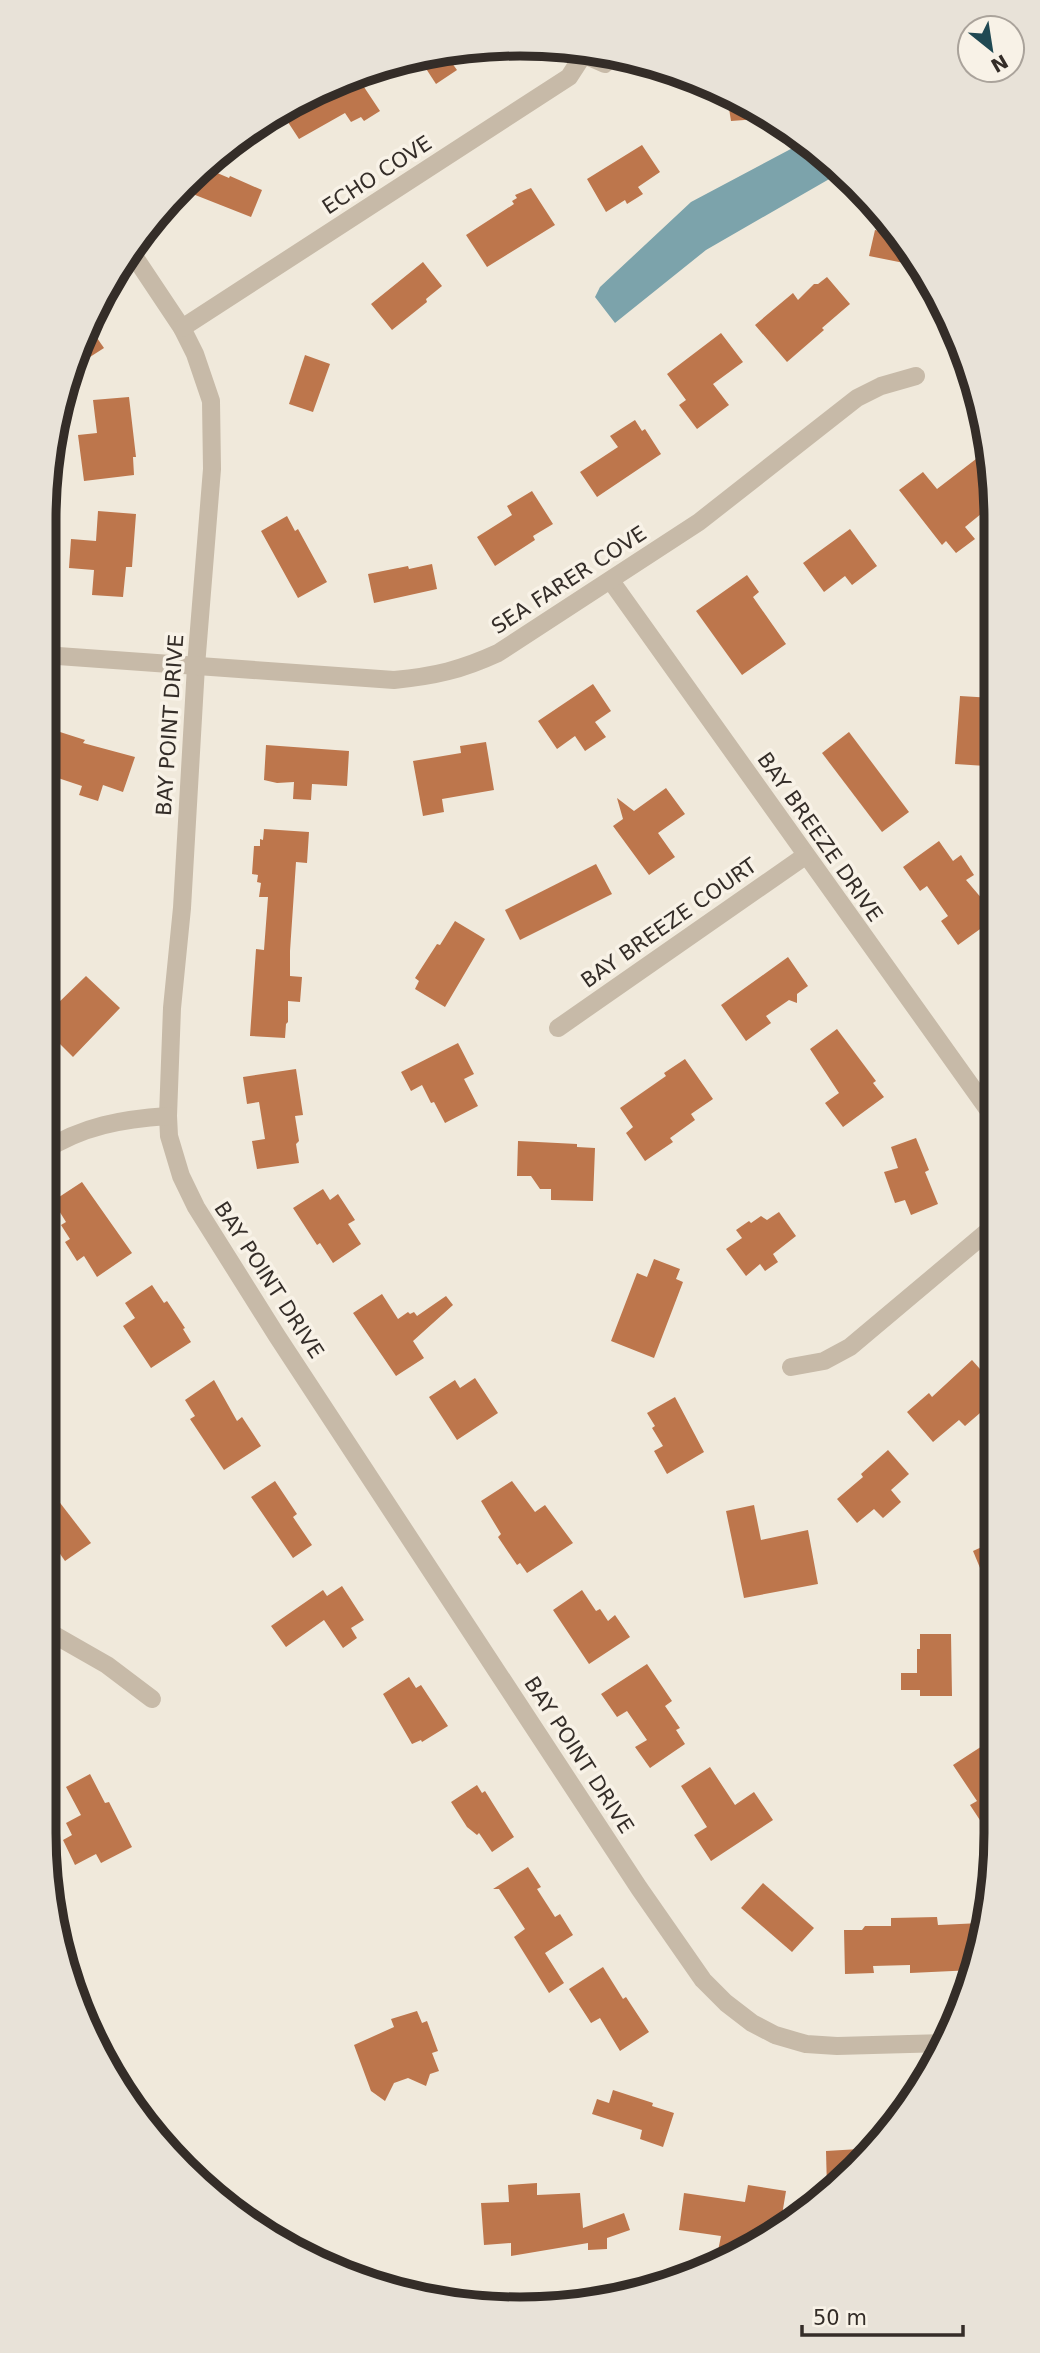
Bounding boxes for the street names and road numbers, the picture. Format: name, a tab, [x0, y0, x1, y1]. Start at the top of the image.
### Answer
street label: ECHO COVE	[318, 131, 436, 219]
street label: SEA FARER COVE	[487, 521, 651, 639]
street label: BAY POINT DRIVE	[152, 633, 188, 817]
street label: BAY BREEZE DRIVE	[752, 748, 888, 926]
street label: BAY BREEZE COURT	[577, 853, 762, 993]
street label: BAY POINT DRIVE	[209, 1197, 329, 1363]
street label: BAY POINT DRIVE	[519, 1672, 639, 1838]

